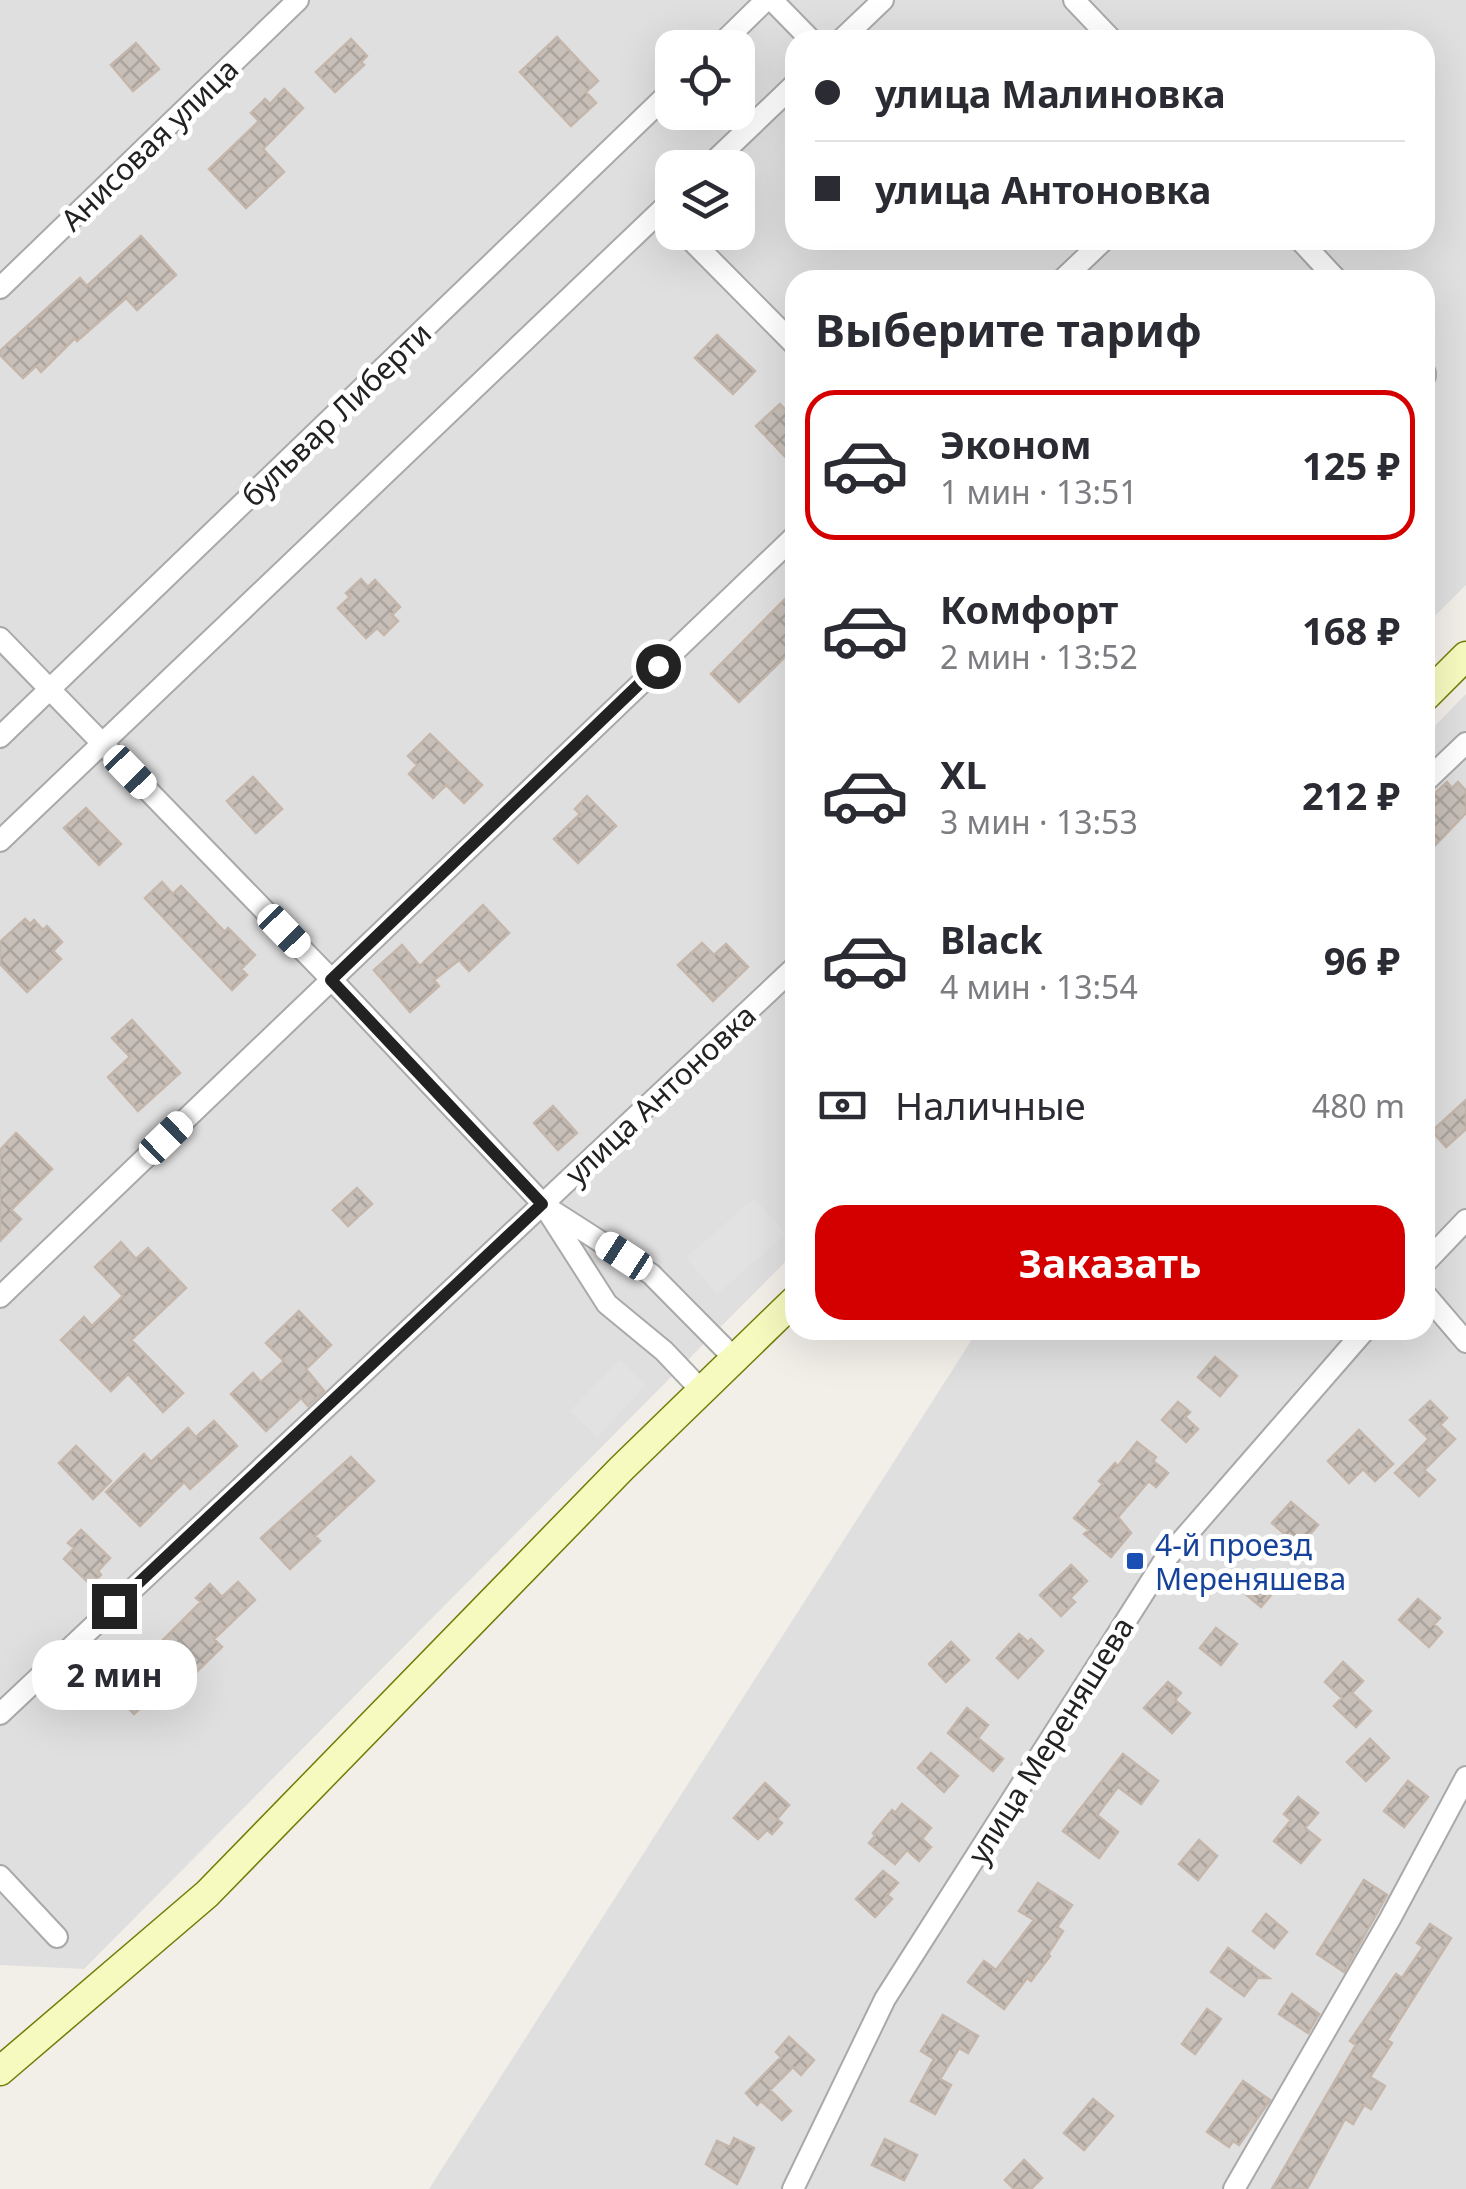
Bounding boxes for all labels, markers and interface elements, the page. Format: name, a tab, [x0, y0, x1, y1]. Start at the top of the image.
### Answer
map controls	[655, 30, 755, 250]
button: locate	[655, 30, 755, 130]
street label: Анисовая улица	[51, 49, 247, 239]
text: улица Малиновка	[875, 67, 1226, 119]
button: layers	[655, 150, 755, 250]
text: улица Антоновка	[875, 163, 1211, 215]
text: Выберите тариф	[815, 299, 1202, 360]
street label: бульвар Либерти	[232, 313, 440, 515]
text: Эконом	[940, 418, 1092, 470]
icon: car	[820, 420, 910, 510]
text: 125 ₽	[1302, 439, 1400, 491]
text: 1 мин · 13:51	[940, 470, 1138, 513]
text: Комфорт	[940, 583, 1118, 635]
icon: car	[820, 585, 910, 675]
text: 168 ₽	[1302, 604, 1400, 656]
text: 2 мин · 13:52	[940, 635, 1138, 678]
route start	[636, 644, 681, 689]
car	[98, 740, 162, 804]
text: XL	[940, 748, 987, 800]
icon: car	[820, 750, 910, 840]
text: 212 ₽	[1302, 769, 1400, 821]
text: 3 мин · 13:53	[940, 800, 1138, 843]
car	[252, 899, 316, 963]
text: Black	[940, 913, 1043, 965]
icon: car	[820, 915, 910, 1005]
text: 96 ₽	[1324, 934, 1400, 986]
text: 4 мин · 13:54	[940, 965, 1138, 1008]
street label: улица Антоновка	[556, 995, 764, 1193]
icon: cash	[815, 1078, 870, 1133]
text: Наличные	[895, 1079, 1086, 1131]
text: 480 m	[1312, 1084, 1405, 1127]
car	[134, 1106, 198, 1170]
button: Заказать	[815, 1205, 1405, 1320]
car	[591, 1227, 657, 1285]
place label: 4-й проезд Мереняшева	[1155, 1524, 1346, 1599]
marker: 4-й проезд Мереняшева	[1124, 1550, 1146, 1572]
route end	[92, 1584, 137, 1629]
street label: улица Мереняшева	[957, 1609, 1143, 1871]
callout: 2 мин	[32, 1641, 196, 1711]
text: 2 мин	[67, 1653, 162, 1696]

